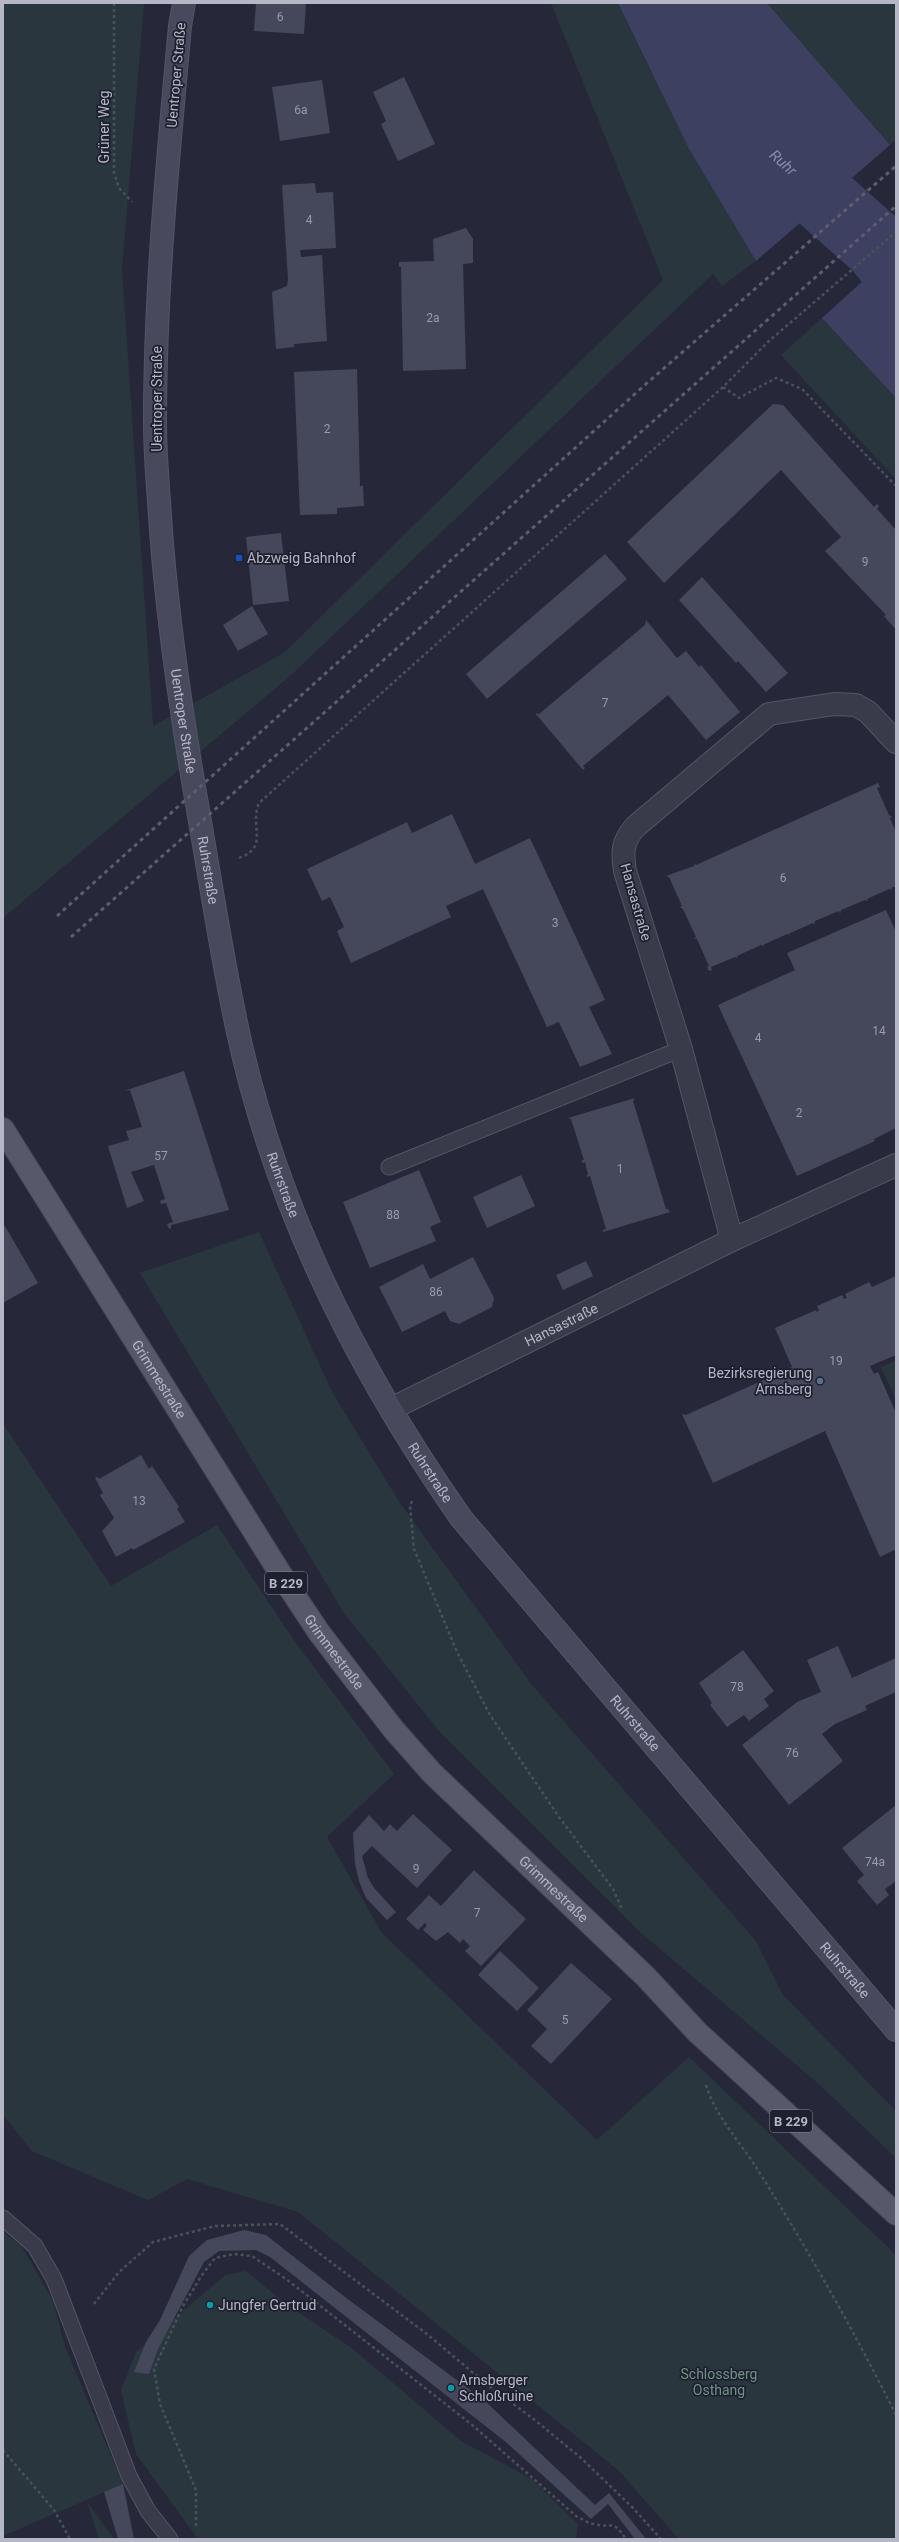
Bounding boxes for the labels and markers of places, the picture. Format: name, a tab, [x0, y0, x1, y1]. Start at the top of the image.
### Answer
place label: Abzweig Bahnhof	[247, 550, 356, 566]
marker: Abzweig Bahnhof	[234, 553, 244, 563]
place label: Bezirksregierung Arnsberg	[708, 1365, 812, 1397]
marker: Bezirksregierung Arnsberg	[815, 1376, 825, 1386]
place label: Jungfer Gertrud	[218, 2297, 316, 2313]
marker: Jungfer Gertrud	[205, 2300, 215, 2310]
place label: Arnsberger Schloßruine	[459, 2372, 533, 2404]
marker: Arnsberger Schloßruine	[446, 2383, 456, 2393]

